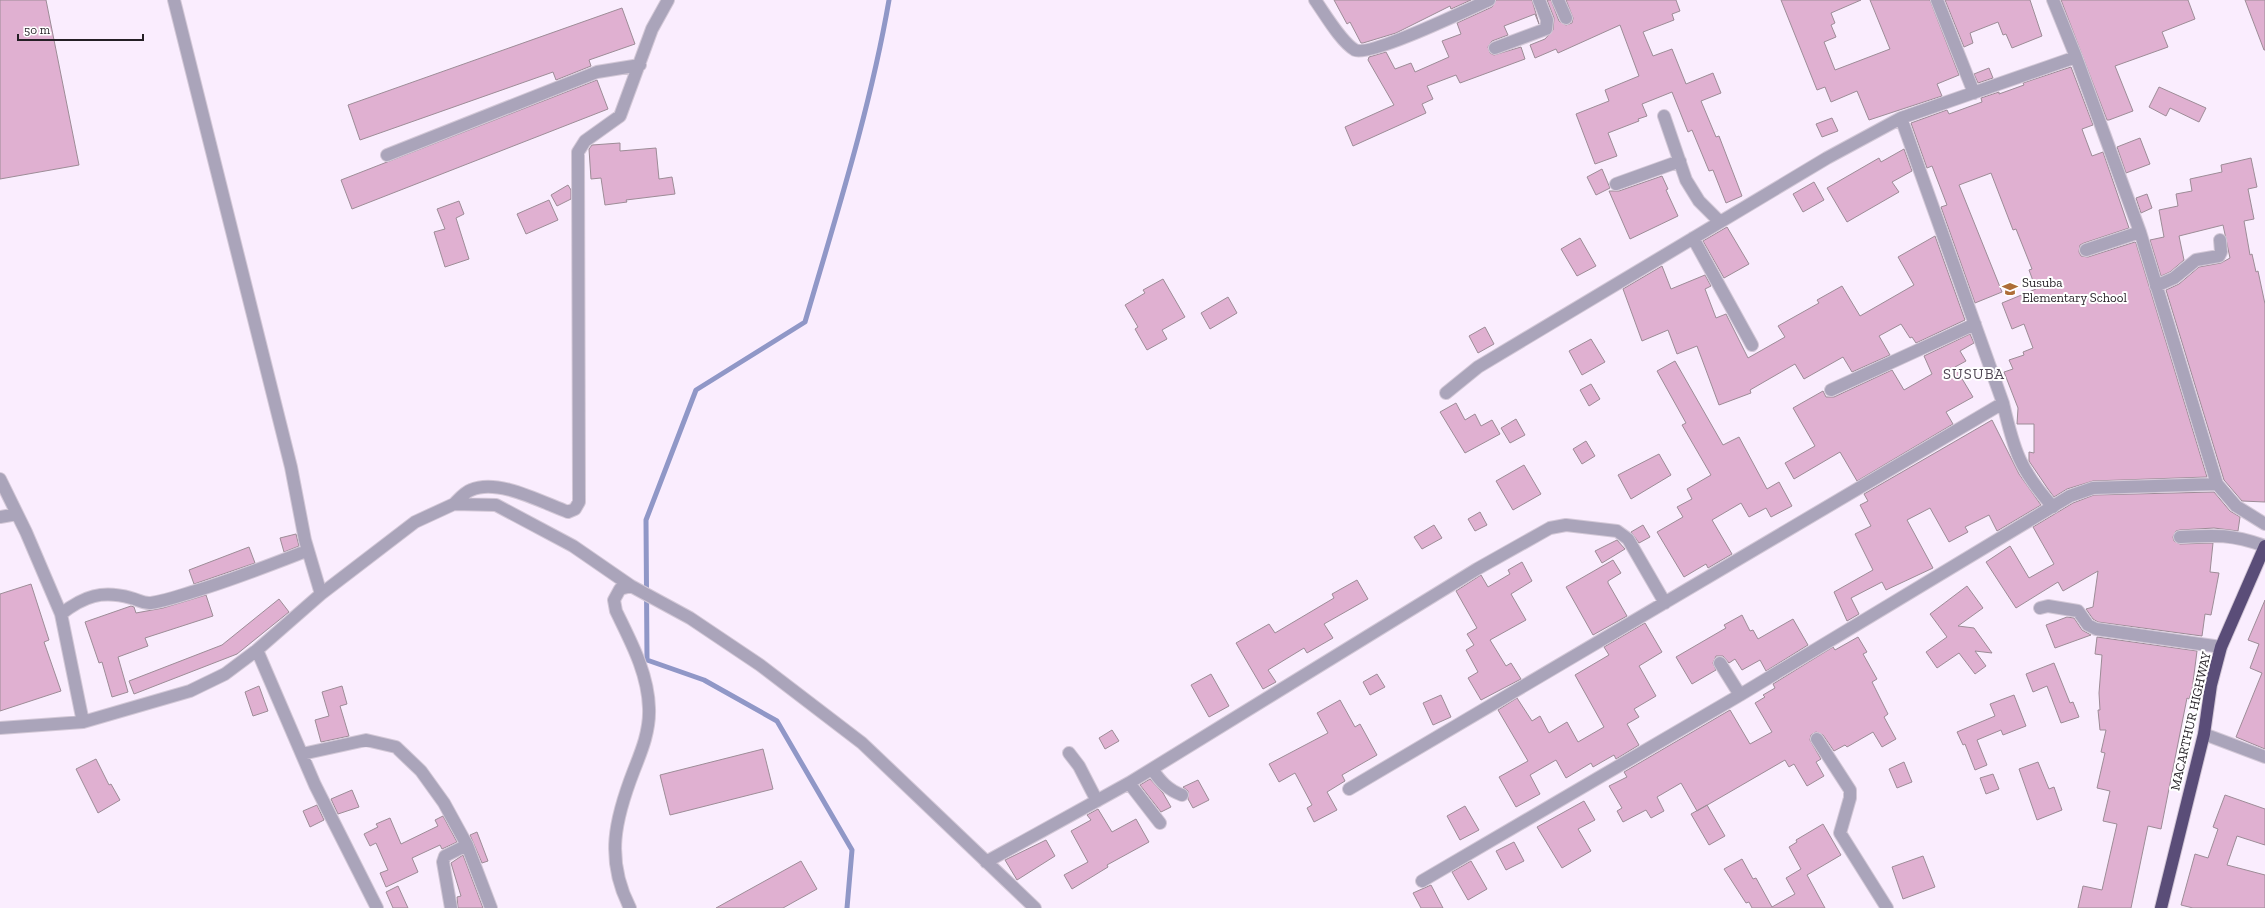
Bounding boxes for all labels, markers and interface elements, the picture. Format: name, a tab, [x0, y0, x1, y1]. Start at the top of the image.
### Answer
scale bar	[18, 16, 143, 42]
text: 50 m	[24, 23, 51, 37]
place label: Susuba Elementary School	[2022, 275, 2127, 305]
school or university icon: Susuba Elementary School	[2001, 280, 2019, 298]
district label: SUSUBA	[1943, 365, 2005, 383]
street label: MACARTHUR HIGHWAY	[2167, 650, 2214, 792]

